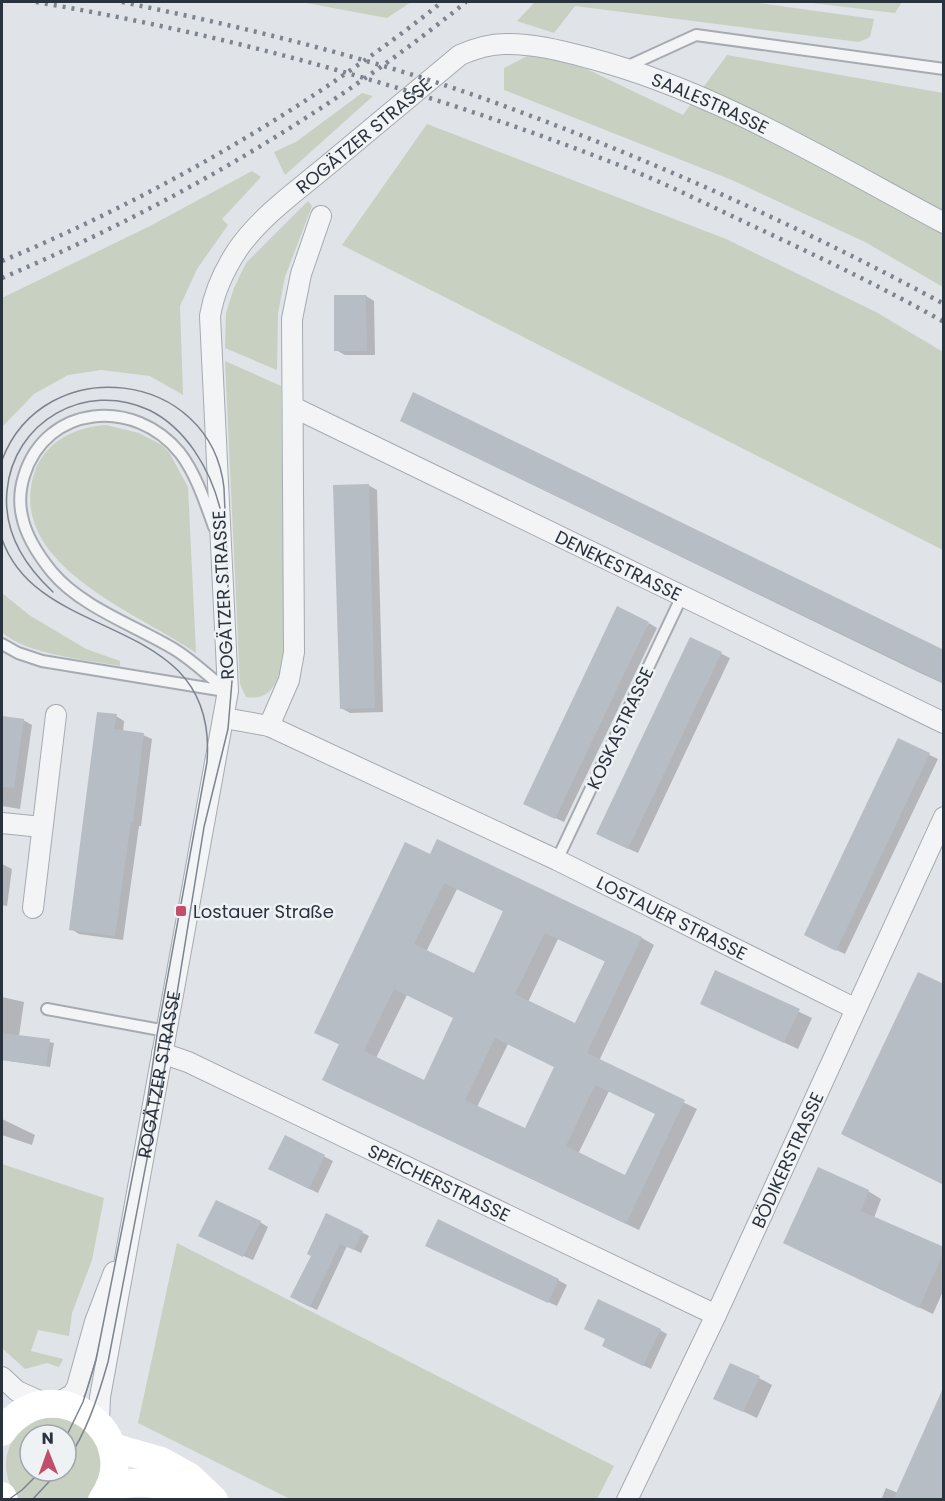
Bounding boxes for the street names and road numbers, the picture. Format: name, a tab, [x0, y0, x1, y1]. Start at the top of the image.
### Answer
street label: SAALESTRASSE	[648, 66, 773, 140]
street label: ROGÄTZER STRASSE	[290, 72, 437, 199]
street label: ROGÄTZER STRASSE	[206, 510, 240, 680]
street label: DENEKESTRASSE	[551, 524, 686, 606]
street label: KOSKASTRASSE	[581, 663, 659, 793]
street label: LOSTAUER STRASSE	[593, 869, 752, 965]
street label: ROGÄTZER STRASSE	[131, 989, 186, 1160]
street label: BÖDIKERSTRASSE	[745, 1088, 829, 1232]
street label: SPEICHERSTRASSE	[364, 1138, 514, 1227]

